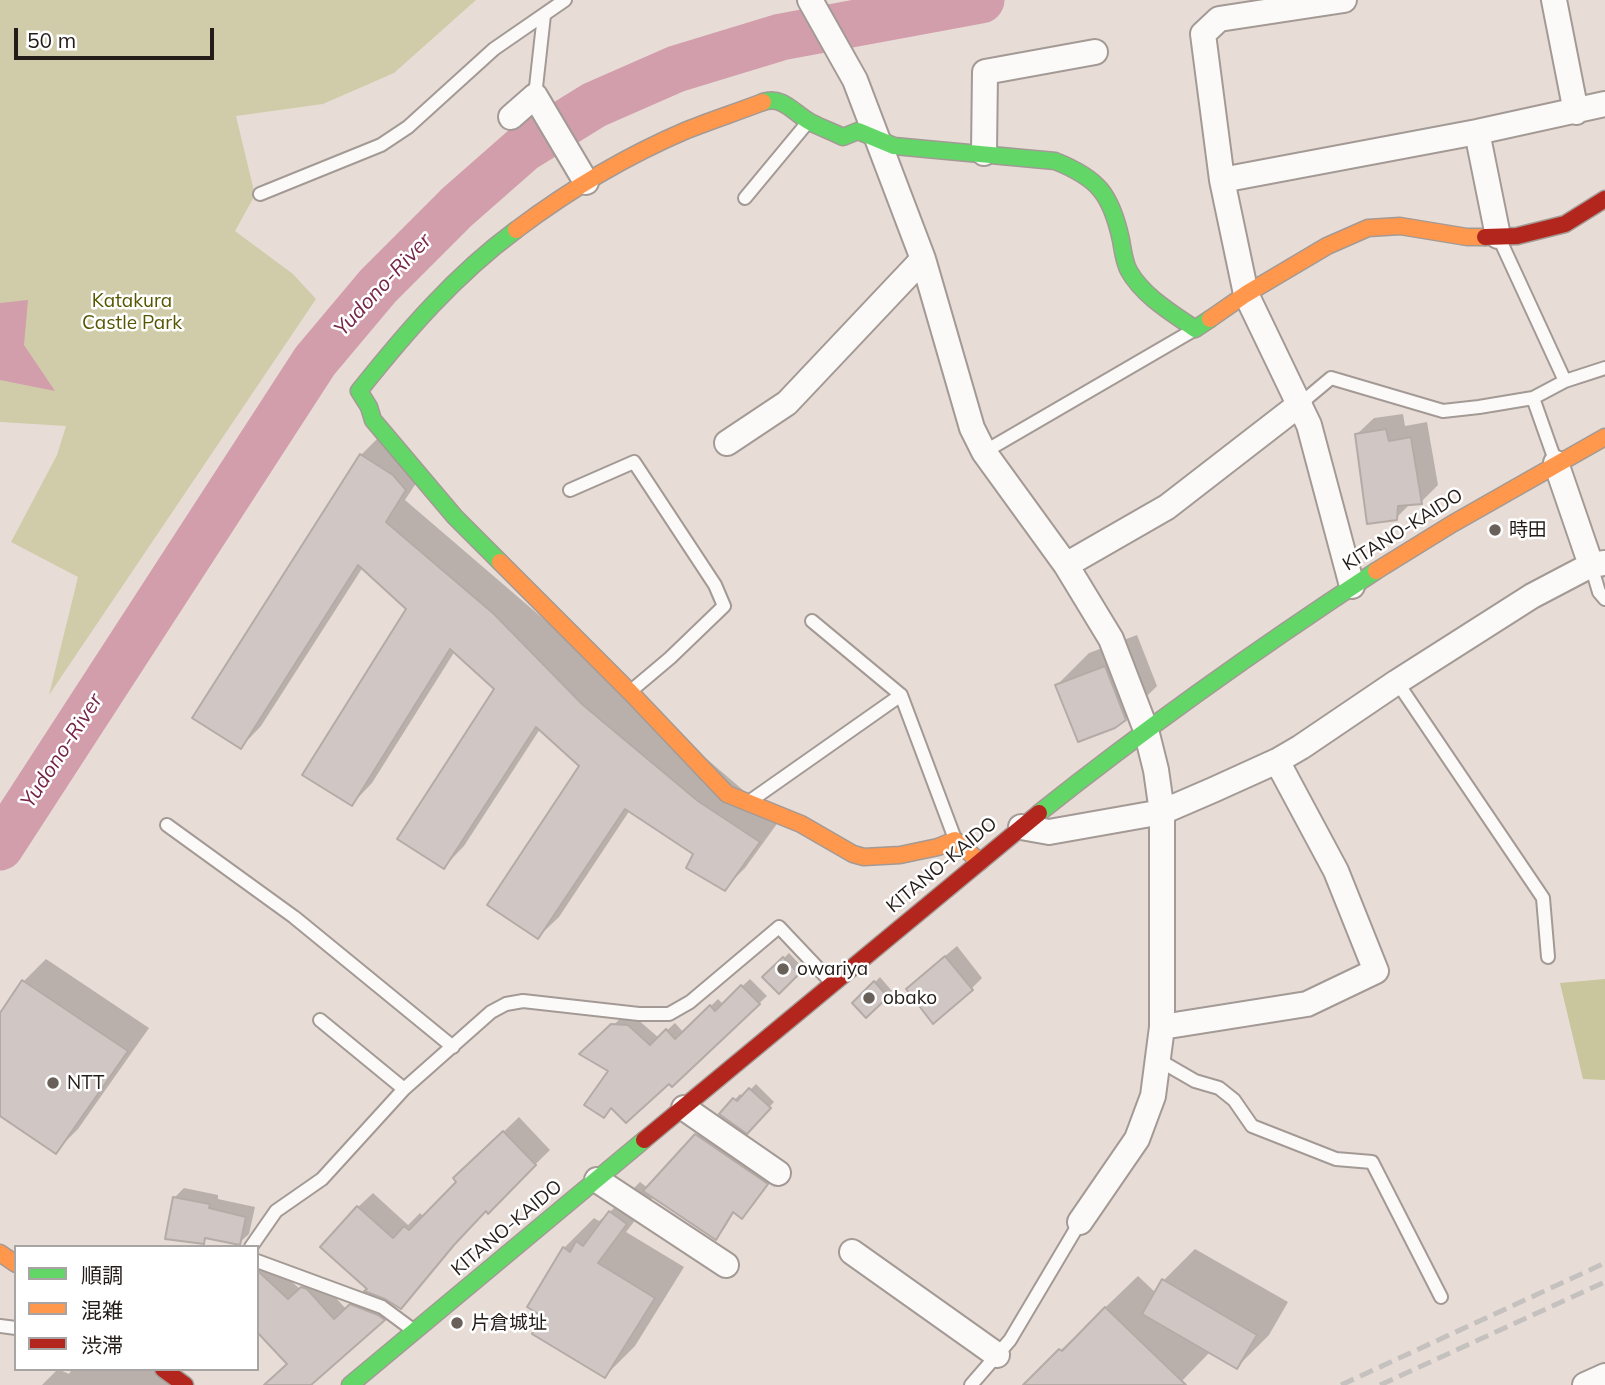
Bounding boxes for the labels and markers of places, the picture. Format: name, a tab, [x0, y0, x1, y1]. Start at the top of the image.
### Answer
place label: 時田	[1509, 519, 1547, 541]
marker: 時田	[1487, 522, 1503, 538]
place label: owariya	[797, 958, 868, 980]
marker: owariya	[775, 961, 791, 977]
place label: obako	[883, 987, 937, 1009]
marker: obako	[861, 990, 877, 1006]
place label: NTT	[67, 1072, 104, 1094]
marker: NTT	[45, 1075, 61, 1091]
place label: 片倉城址	[471, 1312, 547, 1334]
marker: 片倉城址	[449, 1315, 465, 1331]

